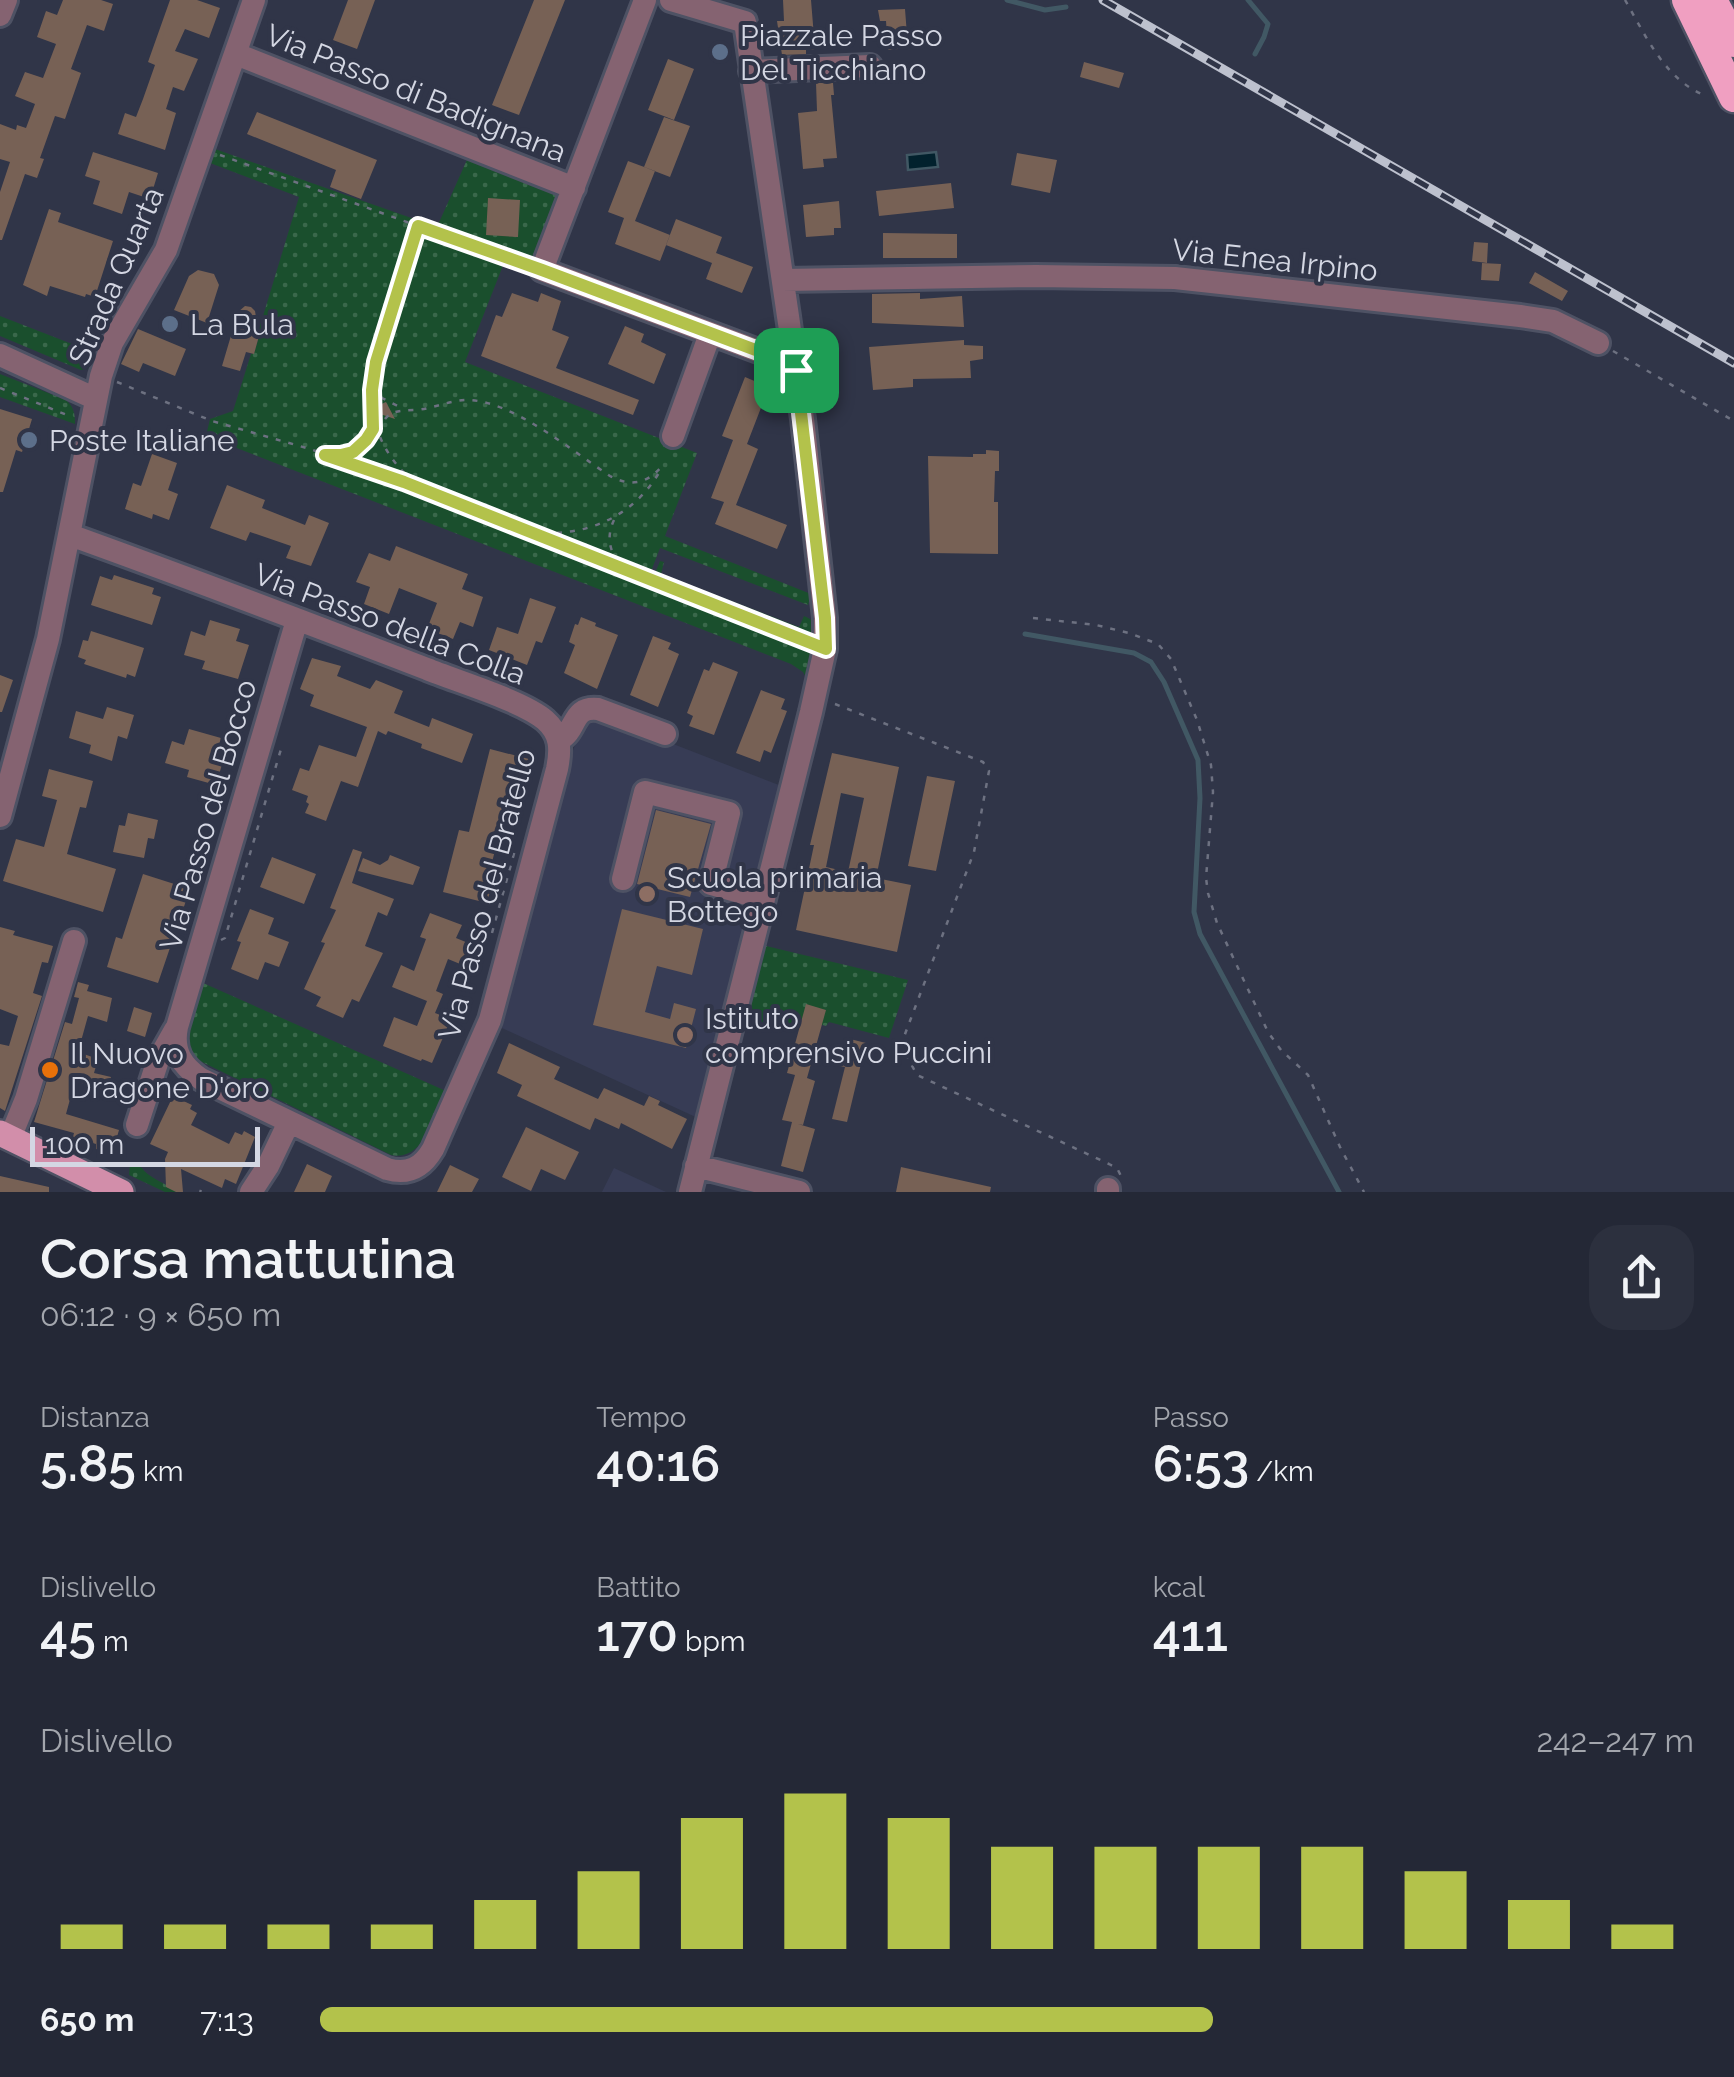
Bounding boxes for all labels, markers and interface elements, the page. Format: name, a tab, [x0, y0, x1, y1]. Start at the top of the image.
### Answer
street label: Via Passo di Badignana	[261, 17, 571, 169]
place label: Piazzale Passo Del Ticchiano	[740, 18, 943, 87]
marker: Piazzale Passo Del Ticchiano	[709, 41, 731, 63]
street label: Strada Quarta	[61, 182, 171, 370]
street label: Via Enea Irpino	[1170, 232, 1380, 288]
place label: La Bula	[190, 307, 294, 342]
marker: La Bula	[159, 313, 181, 335]
pin	[754, 328, 839, 413]
icon: arrive	[769, 343, 824, 398]
place label: Poste Italiane	[49, 423, 235, 458]
marker: Poste Italiane	[18, 429, 40, 451]
street label: Via Passo della Colla	[249, 556, 531, 692]
street label: Via Passo del Bocco	[153, 676, 263, 954]
street label: Via Passo del Bratello	[431, 745, 543, 1043]
place label: Scuola primaria Bottego	[667, 860, 882, 929]
marker: Scuola primaria Bottego	[636, 883, 658, 905]
place label: Istituto comprensivo Puccini	[705, 1001, 992, 1070]
marker: Istituto comprensivo Puccini	[674, 1024, 696, 1046]
place label: Il Nuovo Dragone D'oro	[70, 1036, 270, 1105]
marker: Il Nuovo Dragone D'oro	[39, 1059, 61, 1081]
scale bar	[30, 1122, 260, 1166]
text: 100 m	[45, 1128, 124, 1161]
button: share	[1589, 1225, 1694, 1330]
text: Corsa mattutina	[40, 1226, 456, 1291]
text: 06:12 · 9 × 650 m	[40, 1296, 281, 1333]
text: Distanza	[40, 1401, 150, 1434]
text: Tempo	[596, 1401, 686, 1434]
text: Passo	[1153, 1401, 1229, 1434]
text: 5.85	[40, 1434, 136, 1493]
text: 40:16	[596, 1434, 720, 1493]
text: 6:53	[1153, 1434, 1249, 1493]
text: km	[136, 1455, 184, 1488]
text: /km	[1249, 1455, 1314, 1488]
text: Dislivello	[40, 1571, 156, 1604]
text: Battito	[596, 1571, 681, 1604]
text: kcal	[1153, 1571, 1205, 1604]
text: 45	[40, 1604, 96, 1663]
text: 170	[596, 1604, 678, 1663]
text: 411	[1153, 1604, 1228, 1663]
text: m	[96, 1625, 129, 1658]
text: bpm	[678, 1625, 745, 1658]
text: Dislivello	[40, 1722, 173, 1759]
text: 242–247 m	[1536, 1722, 1694, 1759]
text: 650 m	[40, 2001, 134, 2038]
text: 7:13	[200, 2001, 254, 2038]

